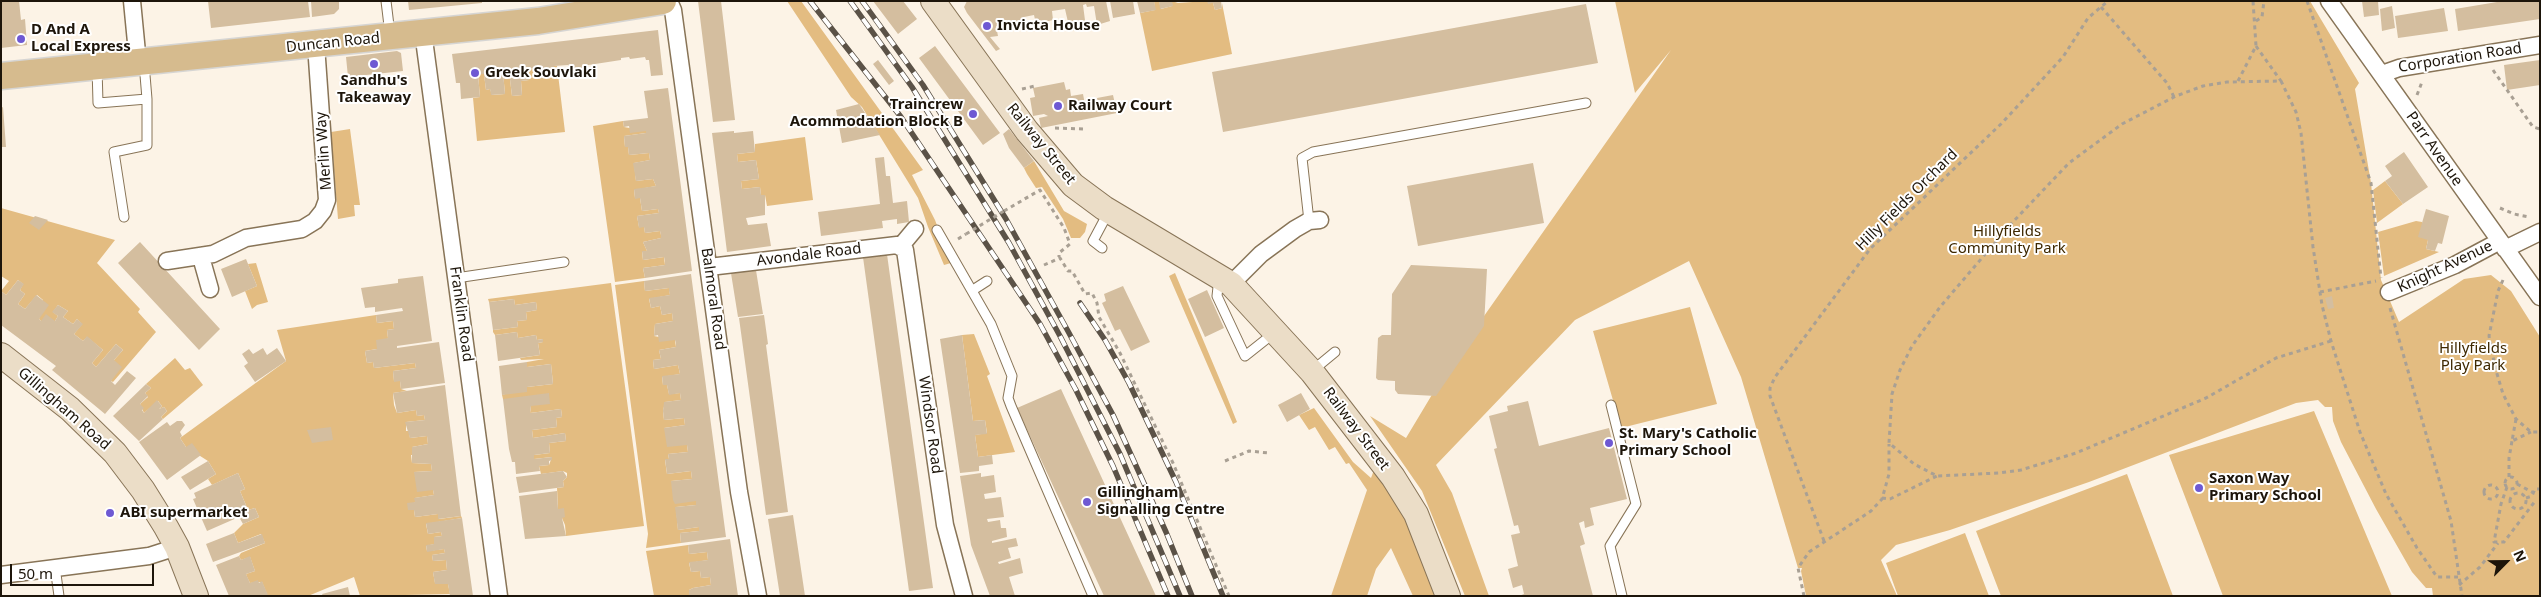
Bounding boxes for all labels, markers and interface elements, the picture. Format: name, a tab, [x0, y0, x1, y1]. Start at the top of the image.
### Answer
place label: Invicta House	[997, 17, 1100, 35]
marker: Invicta House	[981, 20, 993, 32]
place label: D And A Local Express	[31, 21, 131, 56]
street label: Duncan Road	[285, 29, 381, 57]
marker: D And A Local Express	[15, 33, 27, 45]
street label: Corporation Road	[2397, 39, 2523, 77]
marker: Sandhu's Takeaway	[368, 58, 380, 70]
place label: Greek Souvlaki	[485, 64, 597, 82]
marker: Greek Souvlaki	[469, 67, 481, 79]
place label: Sandhu's Takeaway	[337, 72, 411, 107]
place label: Traincrew Acommodation Block B	[790, 96, 963, 131]
place label: Railway Court	[1068, 97, 1172, 115]
street label: Railway Street	[1003, 100, 1079, 188]
marker: Railway Court	[1052, 100, 1064, 112]
marker: Traincrew Acommodation Block B	[967, 108, 979, 120]
street label: Parr Avenue	[2402, 108, 2466, 190]
street label: Merlin Way	[312, 111, 336, 191]
street label: Hilly Fields Orchard	[1852, 145, 1962, 255]
park label: Hillyfields Community Park	[1948, 223, 2066, 258]
street label: Knight Avenue	[2395, 237, 2495, 297]
street label: Avondale Road	[756, 240, 862, 270]
street label: Balmoral Road	[697, 247, 729, 351]
street label: Franklin Road	[445, 265, 477, 363]
park label: Hillyfields Play Park	[2439, 340, 2507, 375]
street label: Gillingham Road	[14, 364, 114, 454]
street label: Windsor Road	[914, 375, 946, 475]
street label: Railway Street	[1319, 384, 1393, 474]
place label: St. Mary's Catholic Primary School	[1619, 425, 1757, 460]
marker: St. Mary's Catholic Primary School	[1603, 437, 1615, 449]
place label: Saxon Way Primary School	[2209, 470, 2321, 505]
marker: Saxon Way Primary School	[2193, 482, 2205, 494]
place label: Gillingham Signalling Centre	[1097, 484, 1225, 519]
marker: Gillingham Signalling Centre	[1081, 496, 1093, 508]
place label: ABI supermarket	[120, 504, 248, 522]
marker: ABI supermarket	[104, 507, 116, 519]
north arrow	[2481, 537, 2531, 587]
text: N	[2509, 547, 2531, 565]
scale bar	[12, 554, 156, 586]
text: 50 m	[18, 563, 53, 583]

